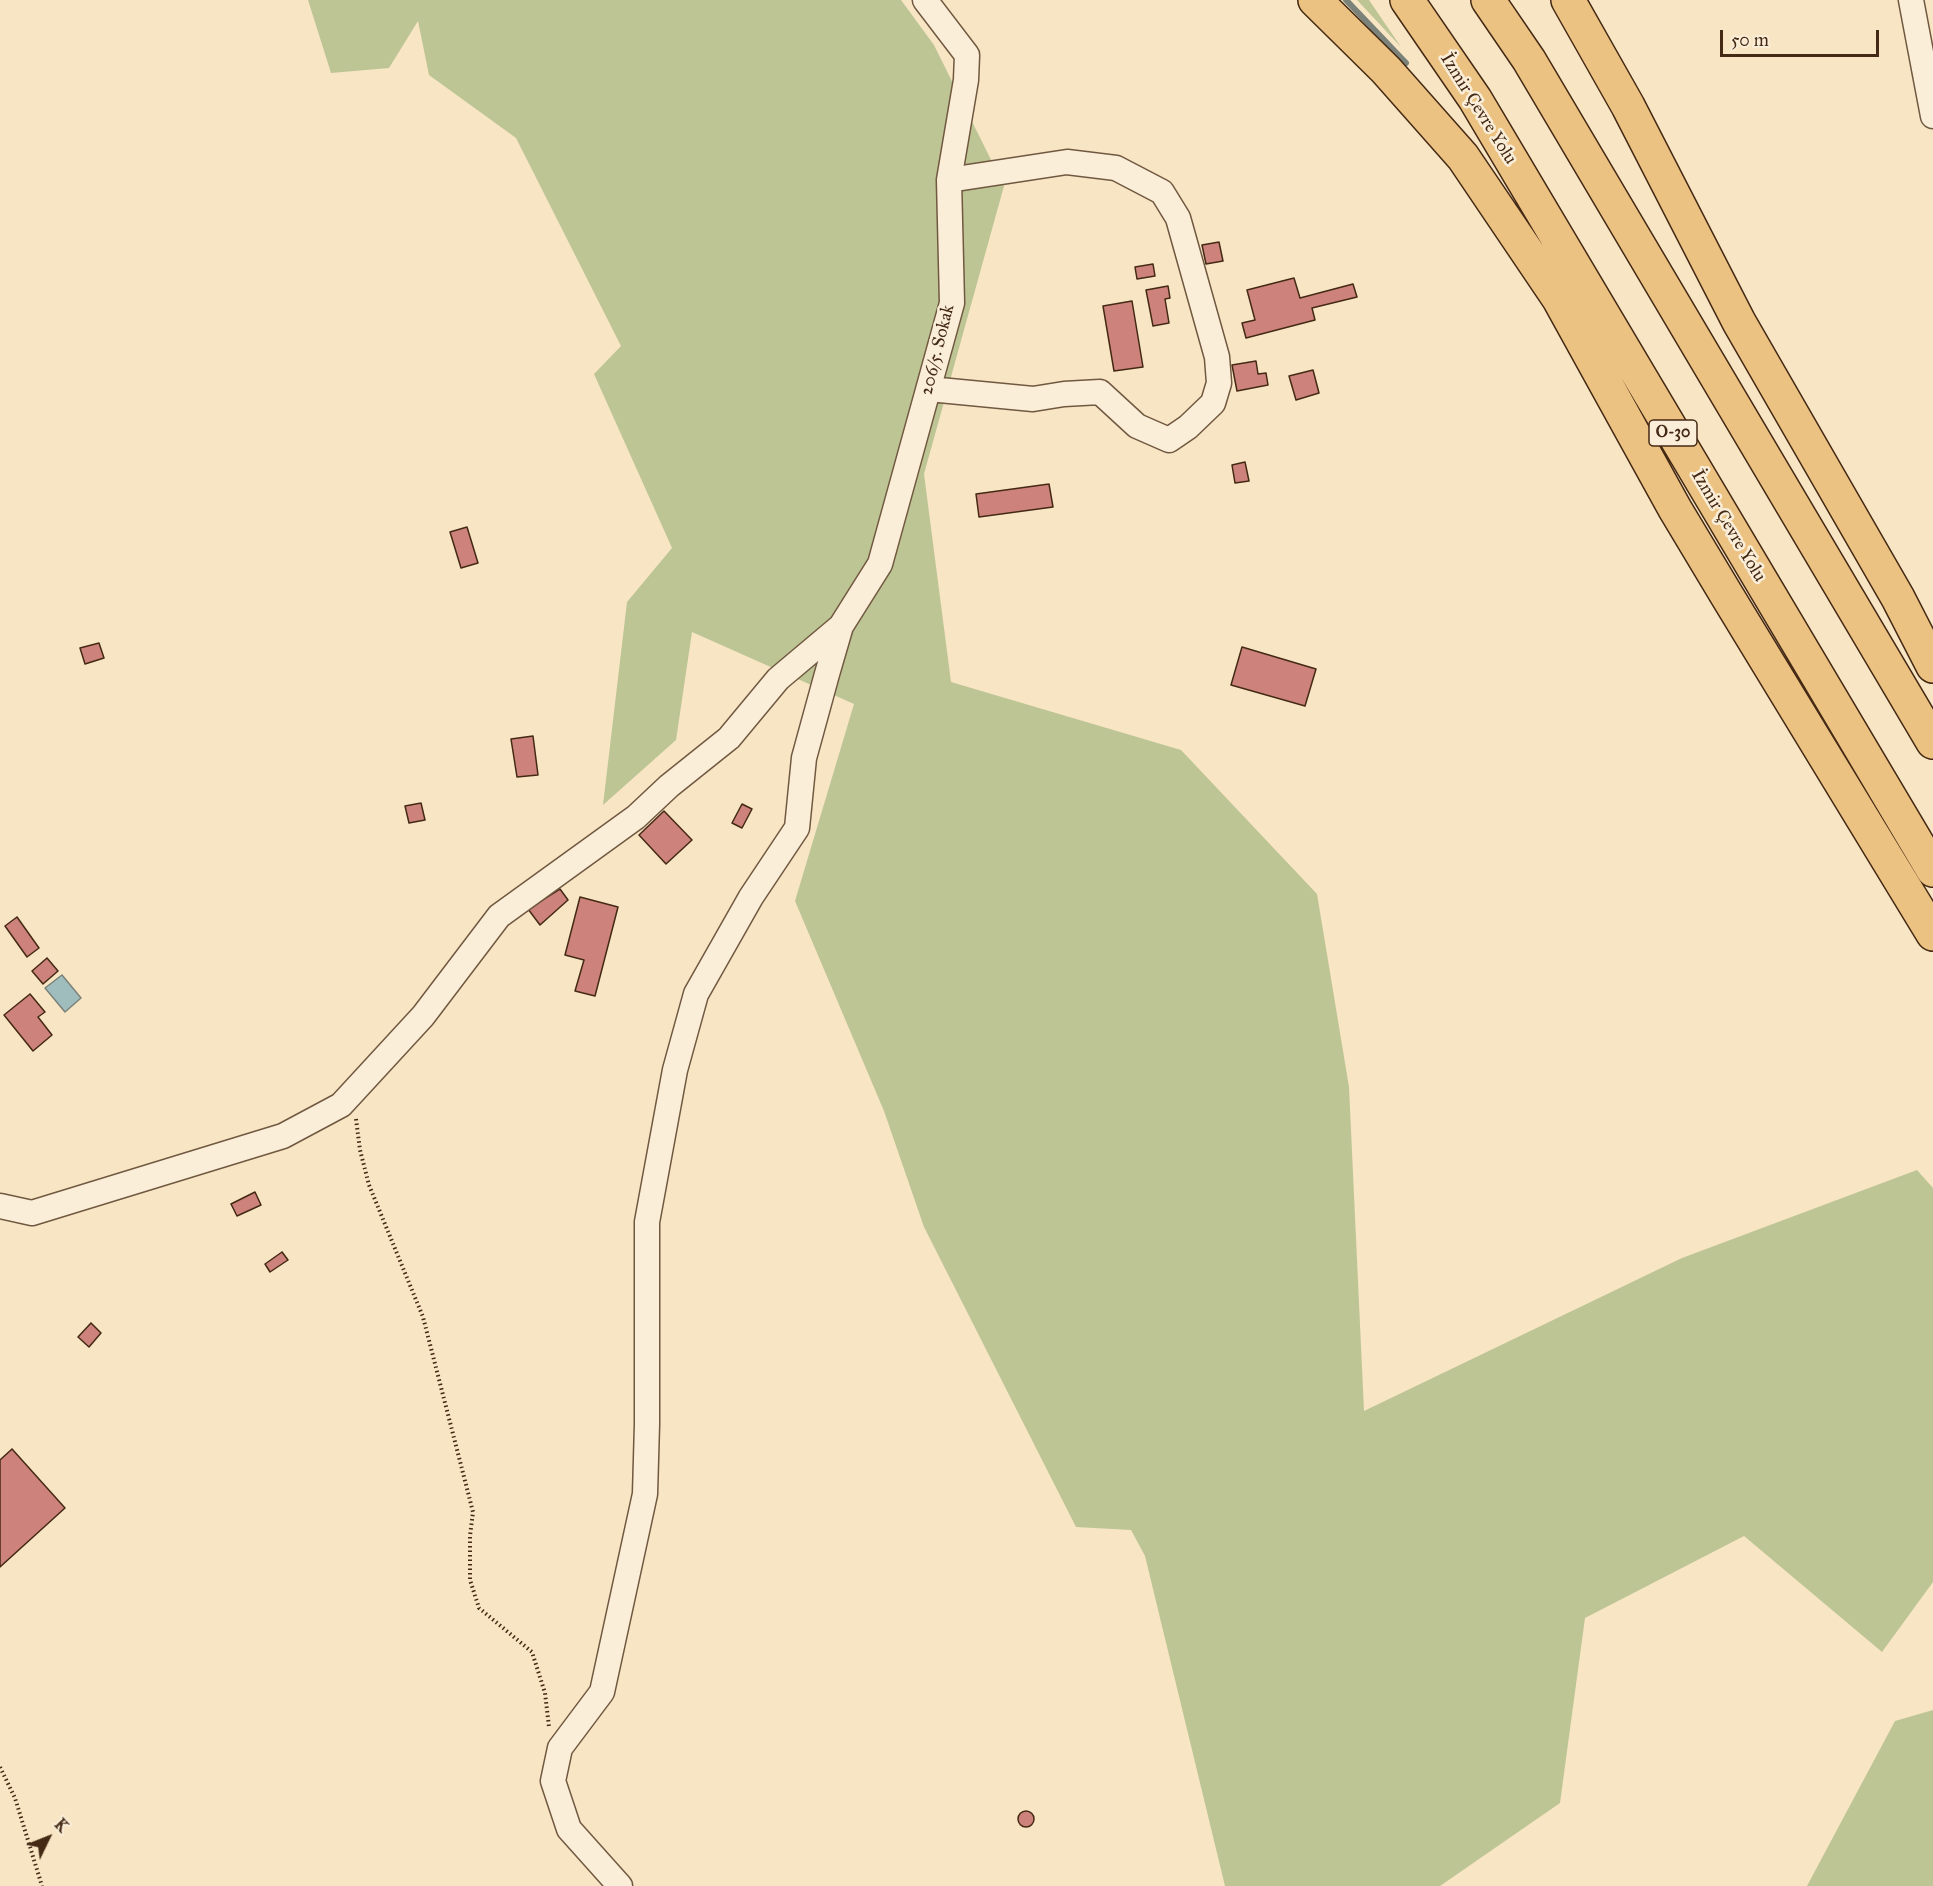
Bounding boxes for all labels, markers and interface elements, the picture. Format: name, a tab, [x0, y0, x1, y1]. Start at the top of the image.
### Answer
scale bar	[1723, 18, 1882, 56]
text: 50 m	[1731, 29, 1769, 51]
street label: İzmir Çevre Yolu	[1435, 50, 1521, 168]
street label: 206/5. Sokak	[916, 302, 960, 398]
road number: O-30	[1649, 420, 1697, 446]
street label: İzmir Çevre Yolu	[1686, 466, 1770, 586]
north arrow	[18, 1808, 78, 1868]
text: K	[51, 1815, 72, 1836]

